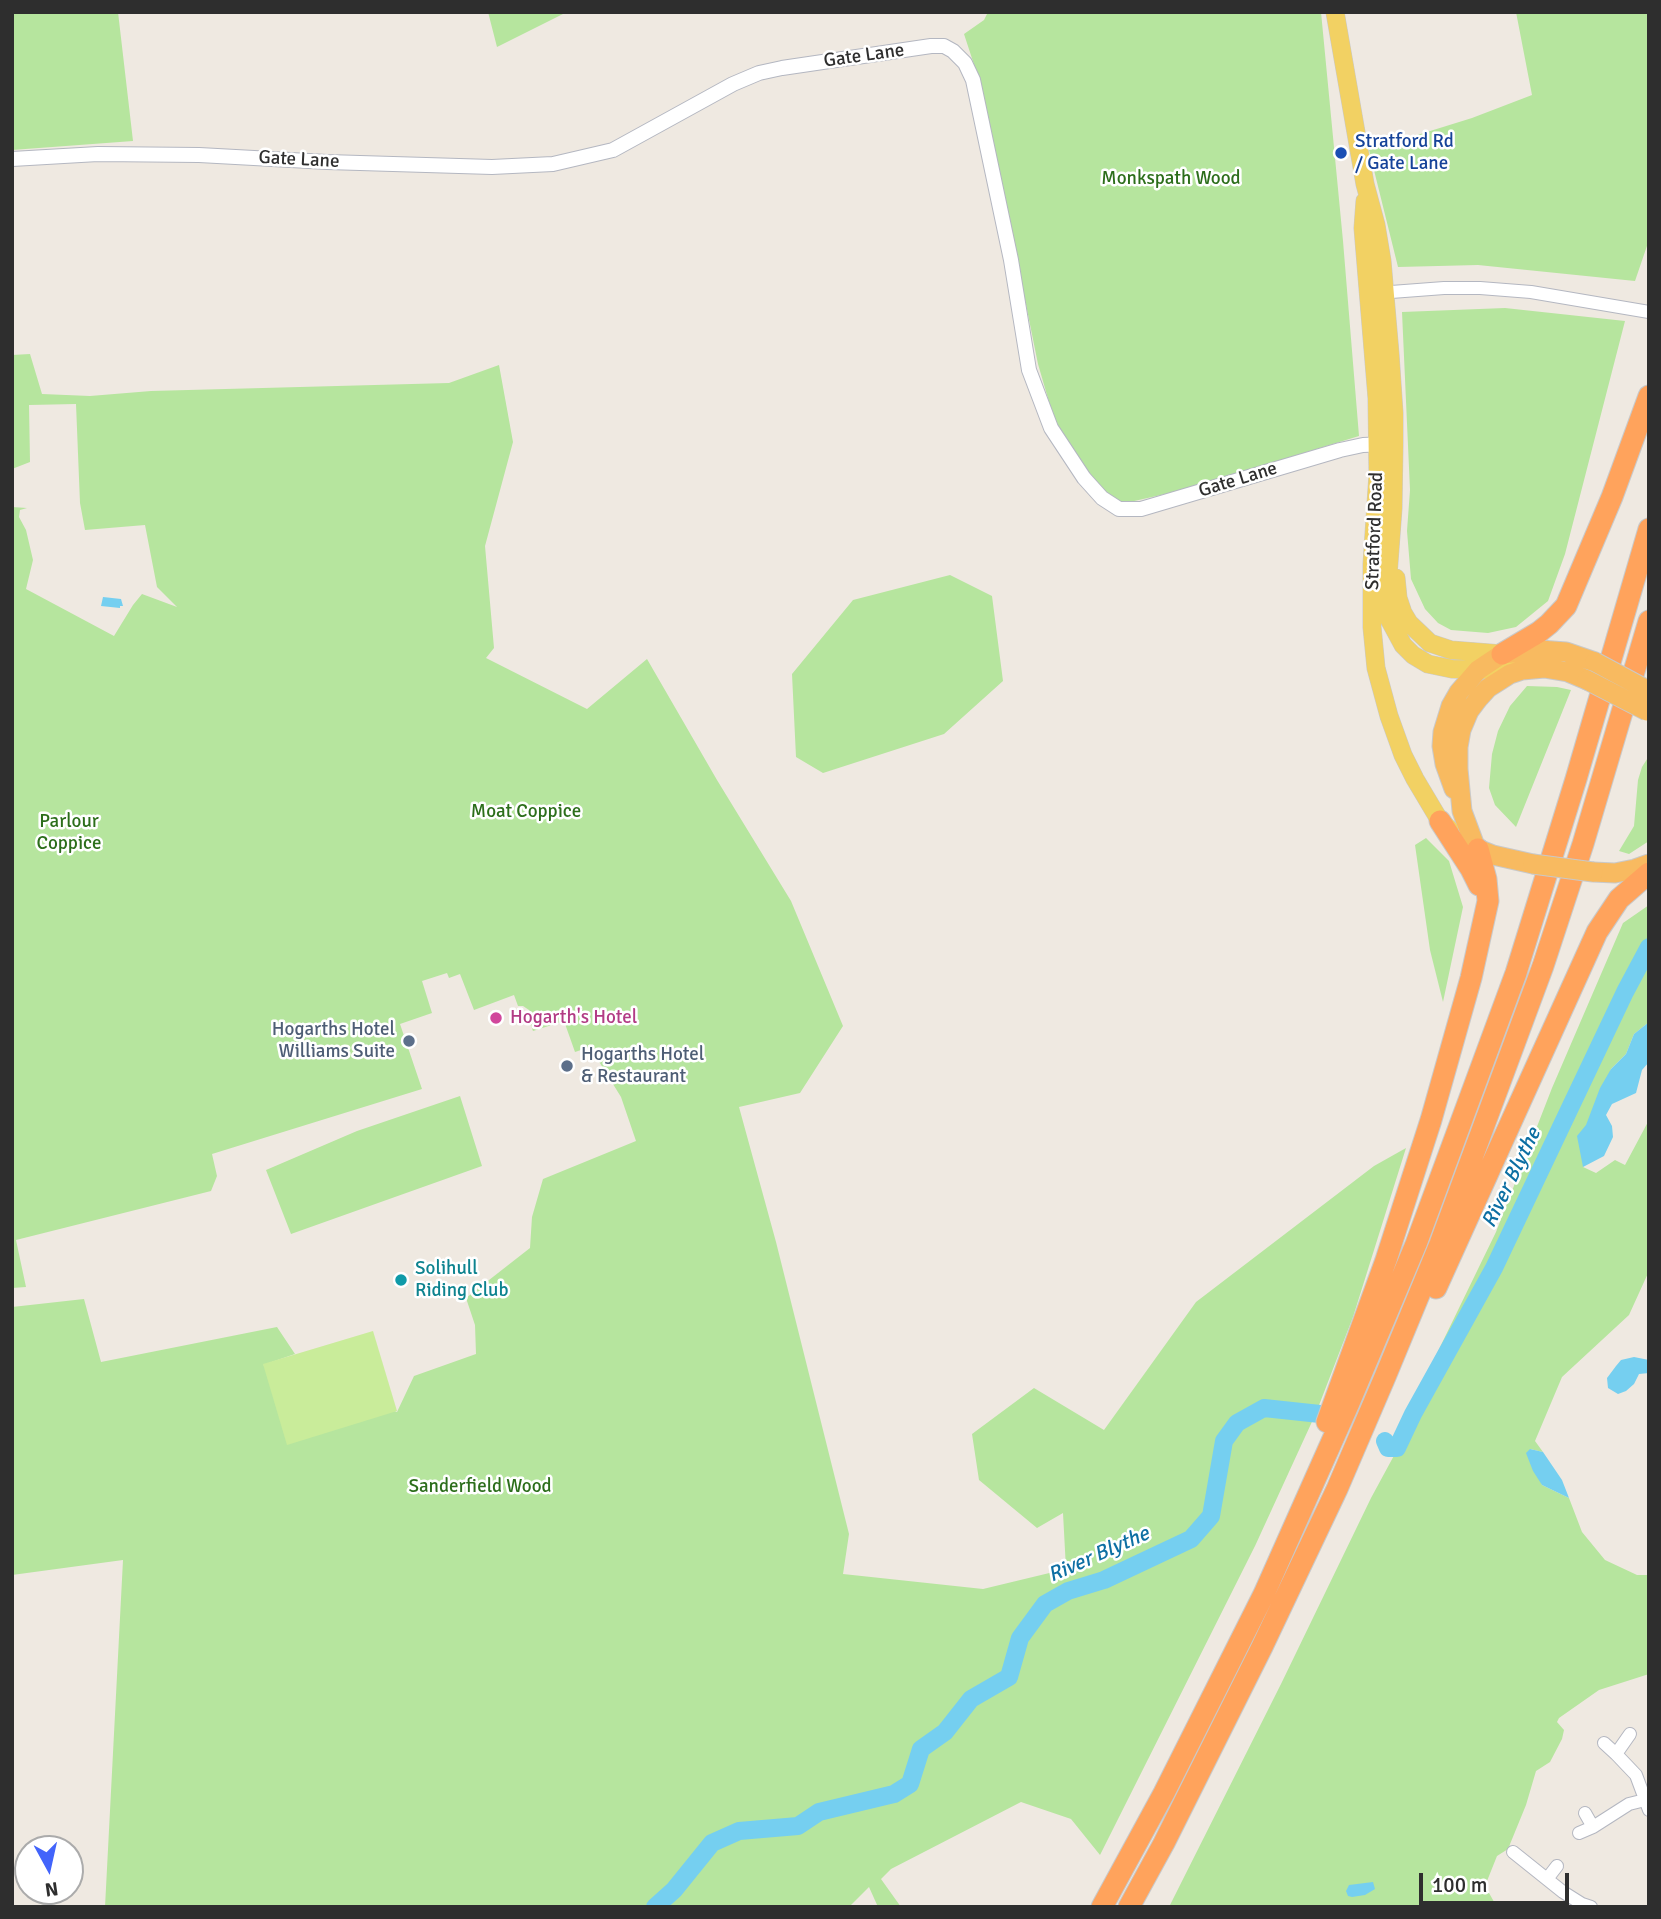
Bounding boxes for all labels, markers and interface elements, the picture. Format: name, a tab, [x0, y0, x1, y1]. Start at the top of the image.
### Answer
street label: Gate Lane	[822, 39, 906, 73]
place label: Stratford Rd / Gate Lane	[1355, 131, 1454, 175]
marker: Stratford Rd / Gate Lane	[1333, 145, 1349, 161]
street label: Gate Lane	[258, 146, 340, 174]
park label: Monkspath Wood	[1101, 168, 1241, 190]
street label: Gate Lane	[1196, 457, 1280, 503]
street label: Stratford Road	[1362, 471, 1388, 591]
park label: Moat Coppice	[471, 801, 581, 823]
park label: Parlour Coppice	[37, 811, 101, 855]
place label: Hogarth's Hotel	[510, 1007, 637, 1029]
marker: Hogarth's Hotel	[488, 1010, 504, 1026]
place label: Hogarths Hotel Williams Suite	[272, 1019, 395, 1063]
marker: Hogarths Hotel Williams Suite	[401, 1033, 417, 1049]
place label: Hogarths Hotel & Restaurant	[581, 1044, 704, 1088]
marker: Hogarths Hotel & Restaurant	[559, 1058, 575, 1074]
water label: River Blythe	[1477, 1124, 1547, 1232]
place label: Solihull Riding Club	[415, 1258, 509, 1302]
marker: Solihull Riding Club	[393, 1272, 409, 1288]
park label: Sanderfield Wood	[408, 1476, 552, 1498]
water label: River Blythe	[1044, 1521, 1154, 1589]
north arrow	[14, 1835, 84, 1905]
scale bar	[1423, 1860, 1574, 1904]
text: 100 m	[1432, 1872, 1487, 1898]
text: N	[43, 1876, 60, 1902]

